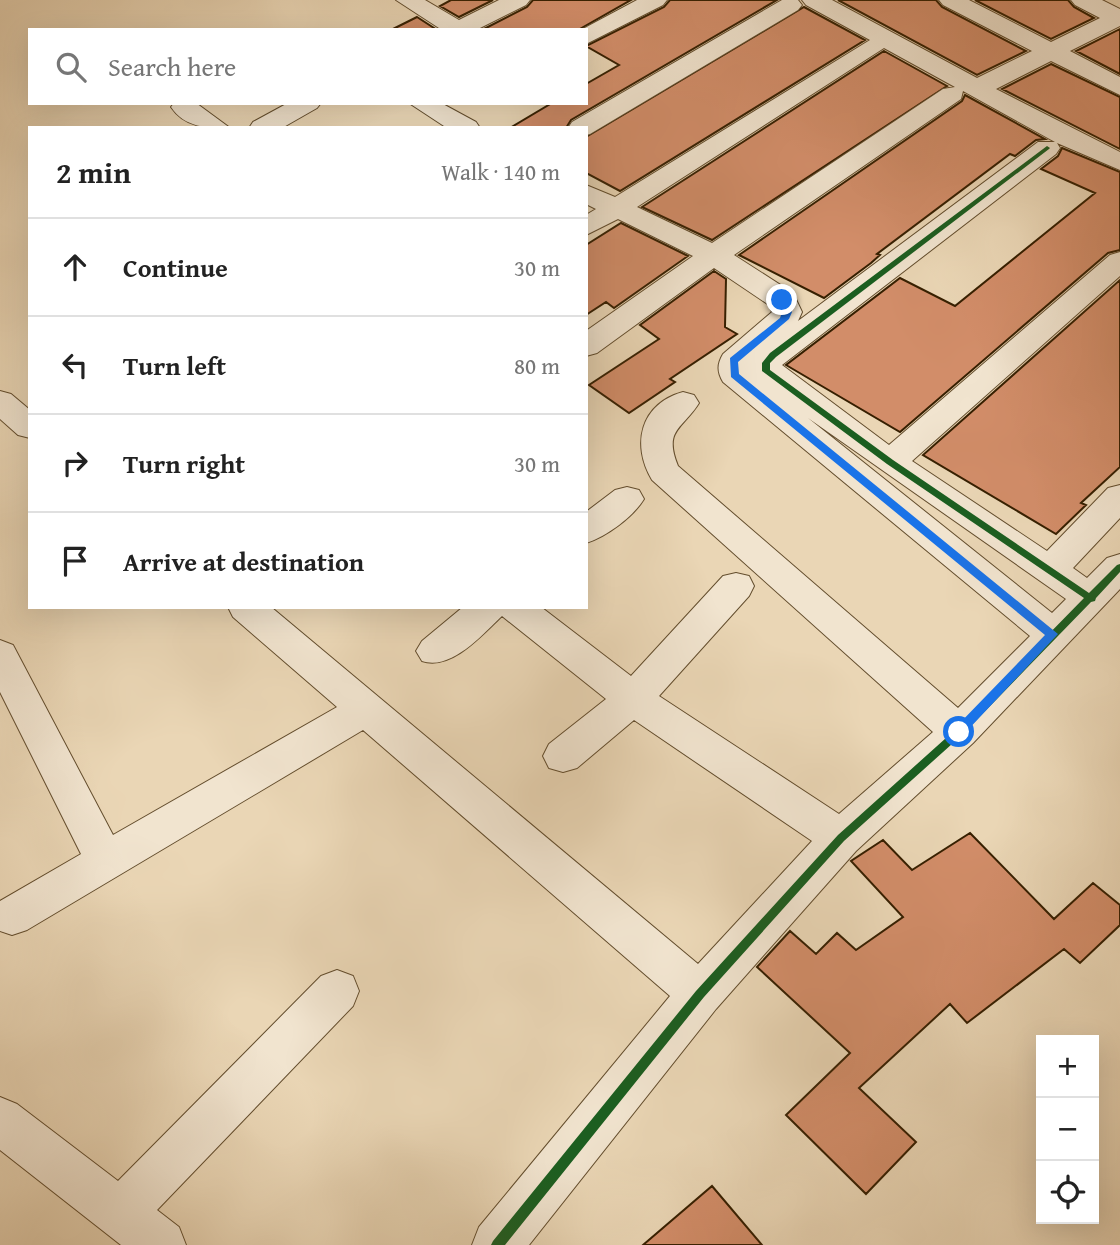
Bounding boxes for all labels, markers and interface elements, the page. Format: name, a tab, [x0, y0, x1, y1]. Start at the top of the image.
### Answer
search box	[28, 28, 588, 105]
text: Search here	[108, 47, 236, 86]
icon: search	[52, 48, 90, 86]
text: 2 min	[56, 150, 131, 194]
text: Walk · 140 m	[441, 155, 560, 188]
icon: ahead	[56, 248, 94, 286]
text: Continue	[123, 248, 228, 287]
text: 30 m	[514, 251, 560, 284]
route end	[766, 284, 797, 315]
icon: left	[56, 346, 94, 384]
text: Turn left	[123, 346, 226, 385]
text: 80 m	[514, 349, 560, 382]
icon: right	[56, 444, 94, 482]
text: Turn right	[123, 444, 245, 483]
text: 30 m	[514, 447, 560, 480]
icon: arrive	[56, 542, 94, 580]
text: Arrive at destination	[123, 542, 364, 581]
route start	[943, 716, 974, 747]
map controls	[1036, 1035, 1099, 1224]
button: +	[1036, 1035, 1099, 1098]
button: −	[1036, 1098, 1099, 1161]
button: locate	[1036, 1161, 1099, 1224]

